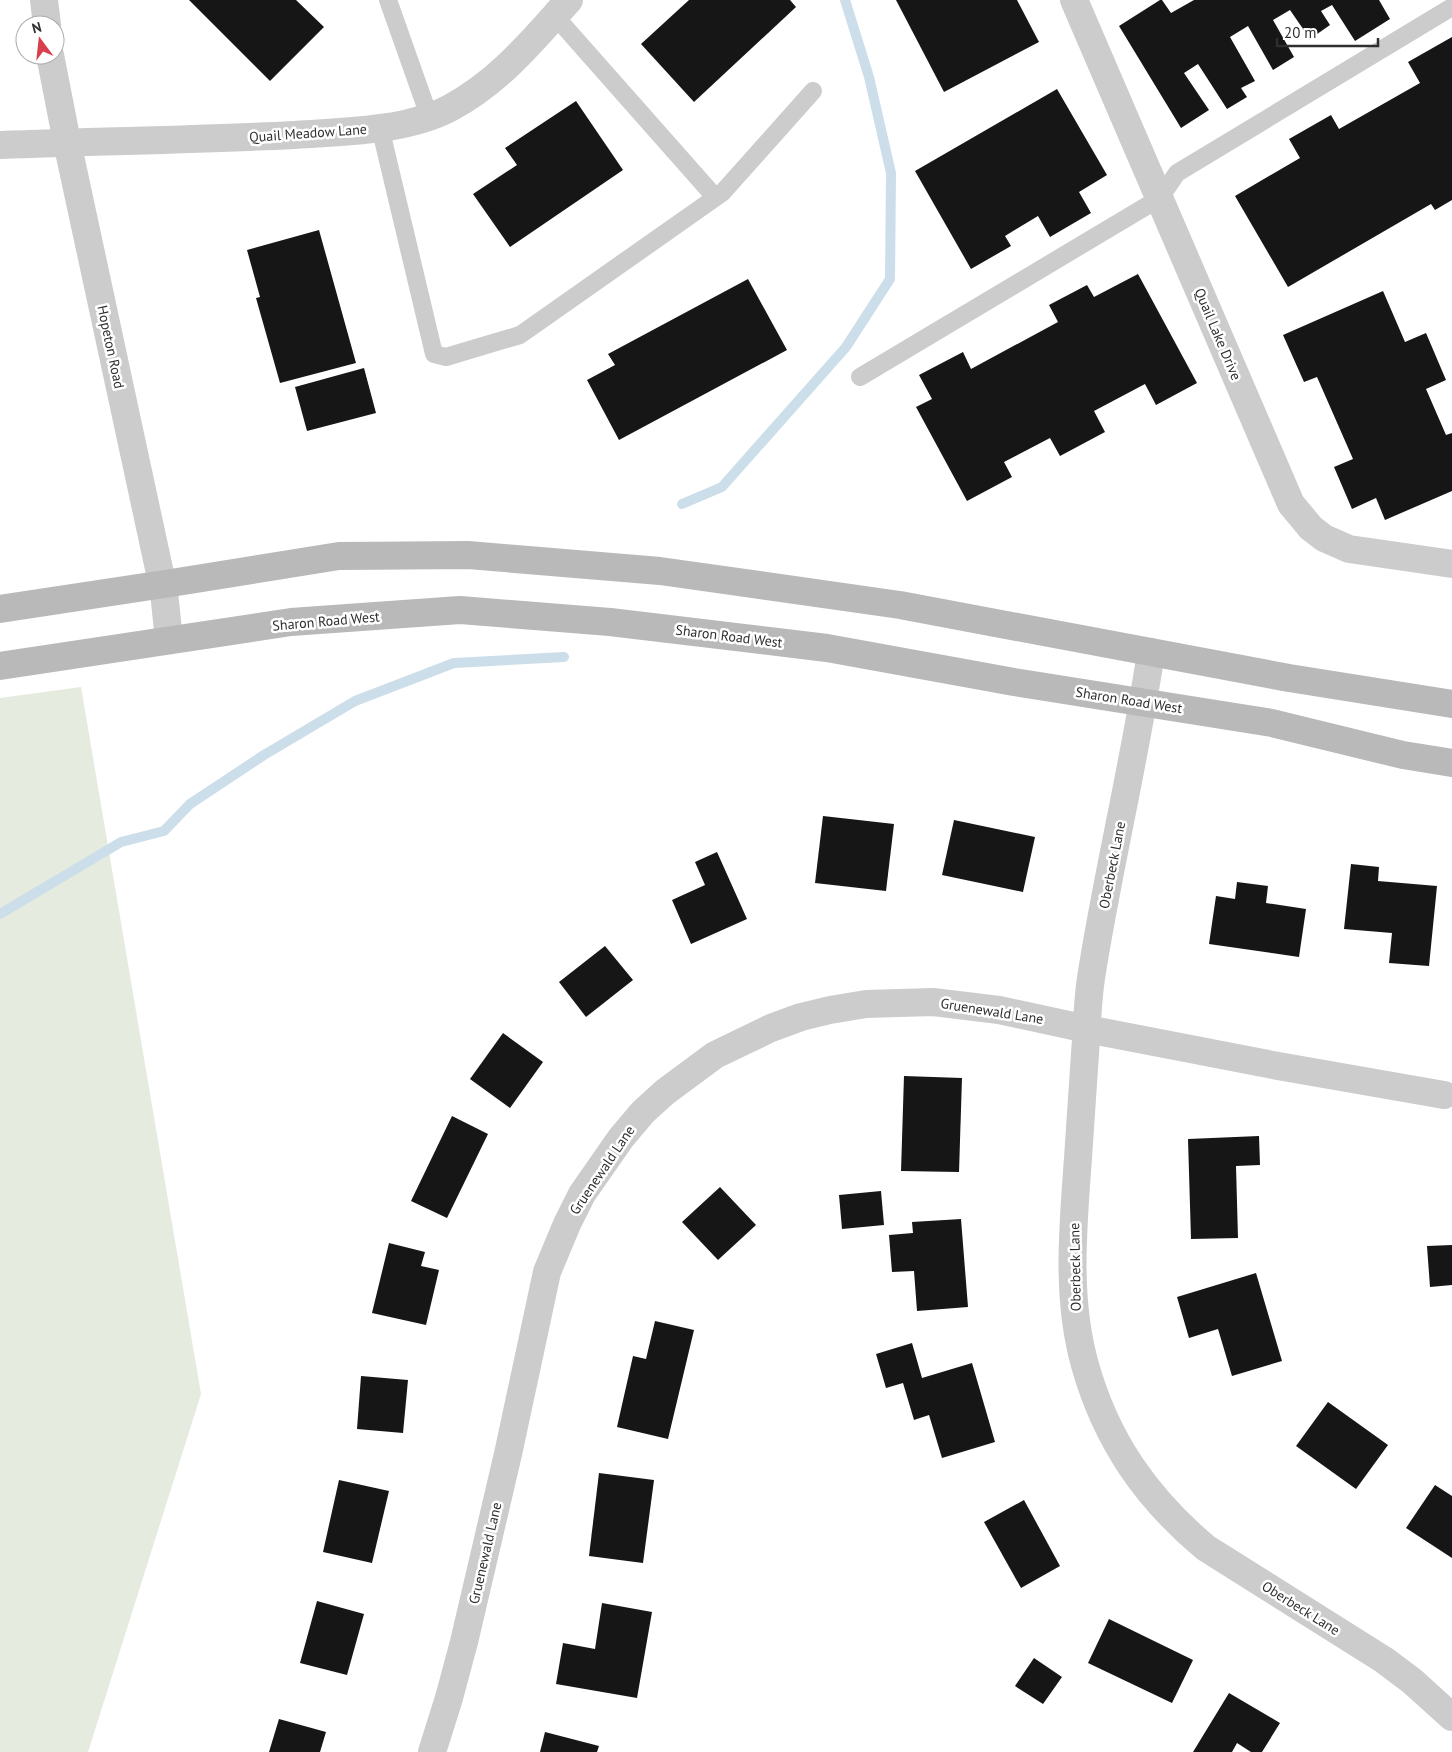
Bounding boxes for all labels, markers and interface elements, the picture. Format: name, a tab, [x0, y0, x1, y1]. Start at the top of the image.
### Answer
north arrow	[15, 15, 65, 65]
scale bar	[1277, 15, 1378, 47]
text: N	[30, 18, 43, 37]
text: 20 m	[1284, 23, 1317, 42]
street label: Quail Meadow Lane	[249, 120, 367, 146]
street label: Quail Lake Drive	[1191, 285, 1245, 383]
street label: Hopeton Road	[93, 304, 129, 390]
street label: Sharon Road West	[272, 607, 381, 635]
street label: Sharon Road West	[675, 621, 784, 652]
street label: Sharon Road West	[1074, 683, 1184, 717]
street label: Oberbeck Lane	[1095, 820, 1129, 910]
street label: Gruenewald Lane	[939, 994, 1045, 1028]
street label: Gruenewald Lane	[565, 1122, 639, 1218]
street label: Oberbeck Lane	[1065, 1223, 1085, 1311]
street label: Gruenewald Lane	[465, 1500, 505, 1606]
street label: Oberbeck Lane	[1259, 1577, 1343, 1639]

